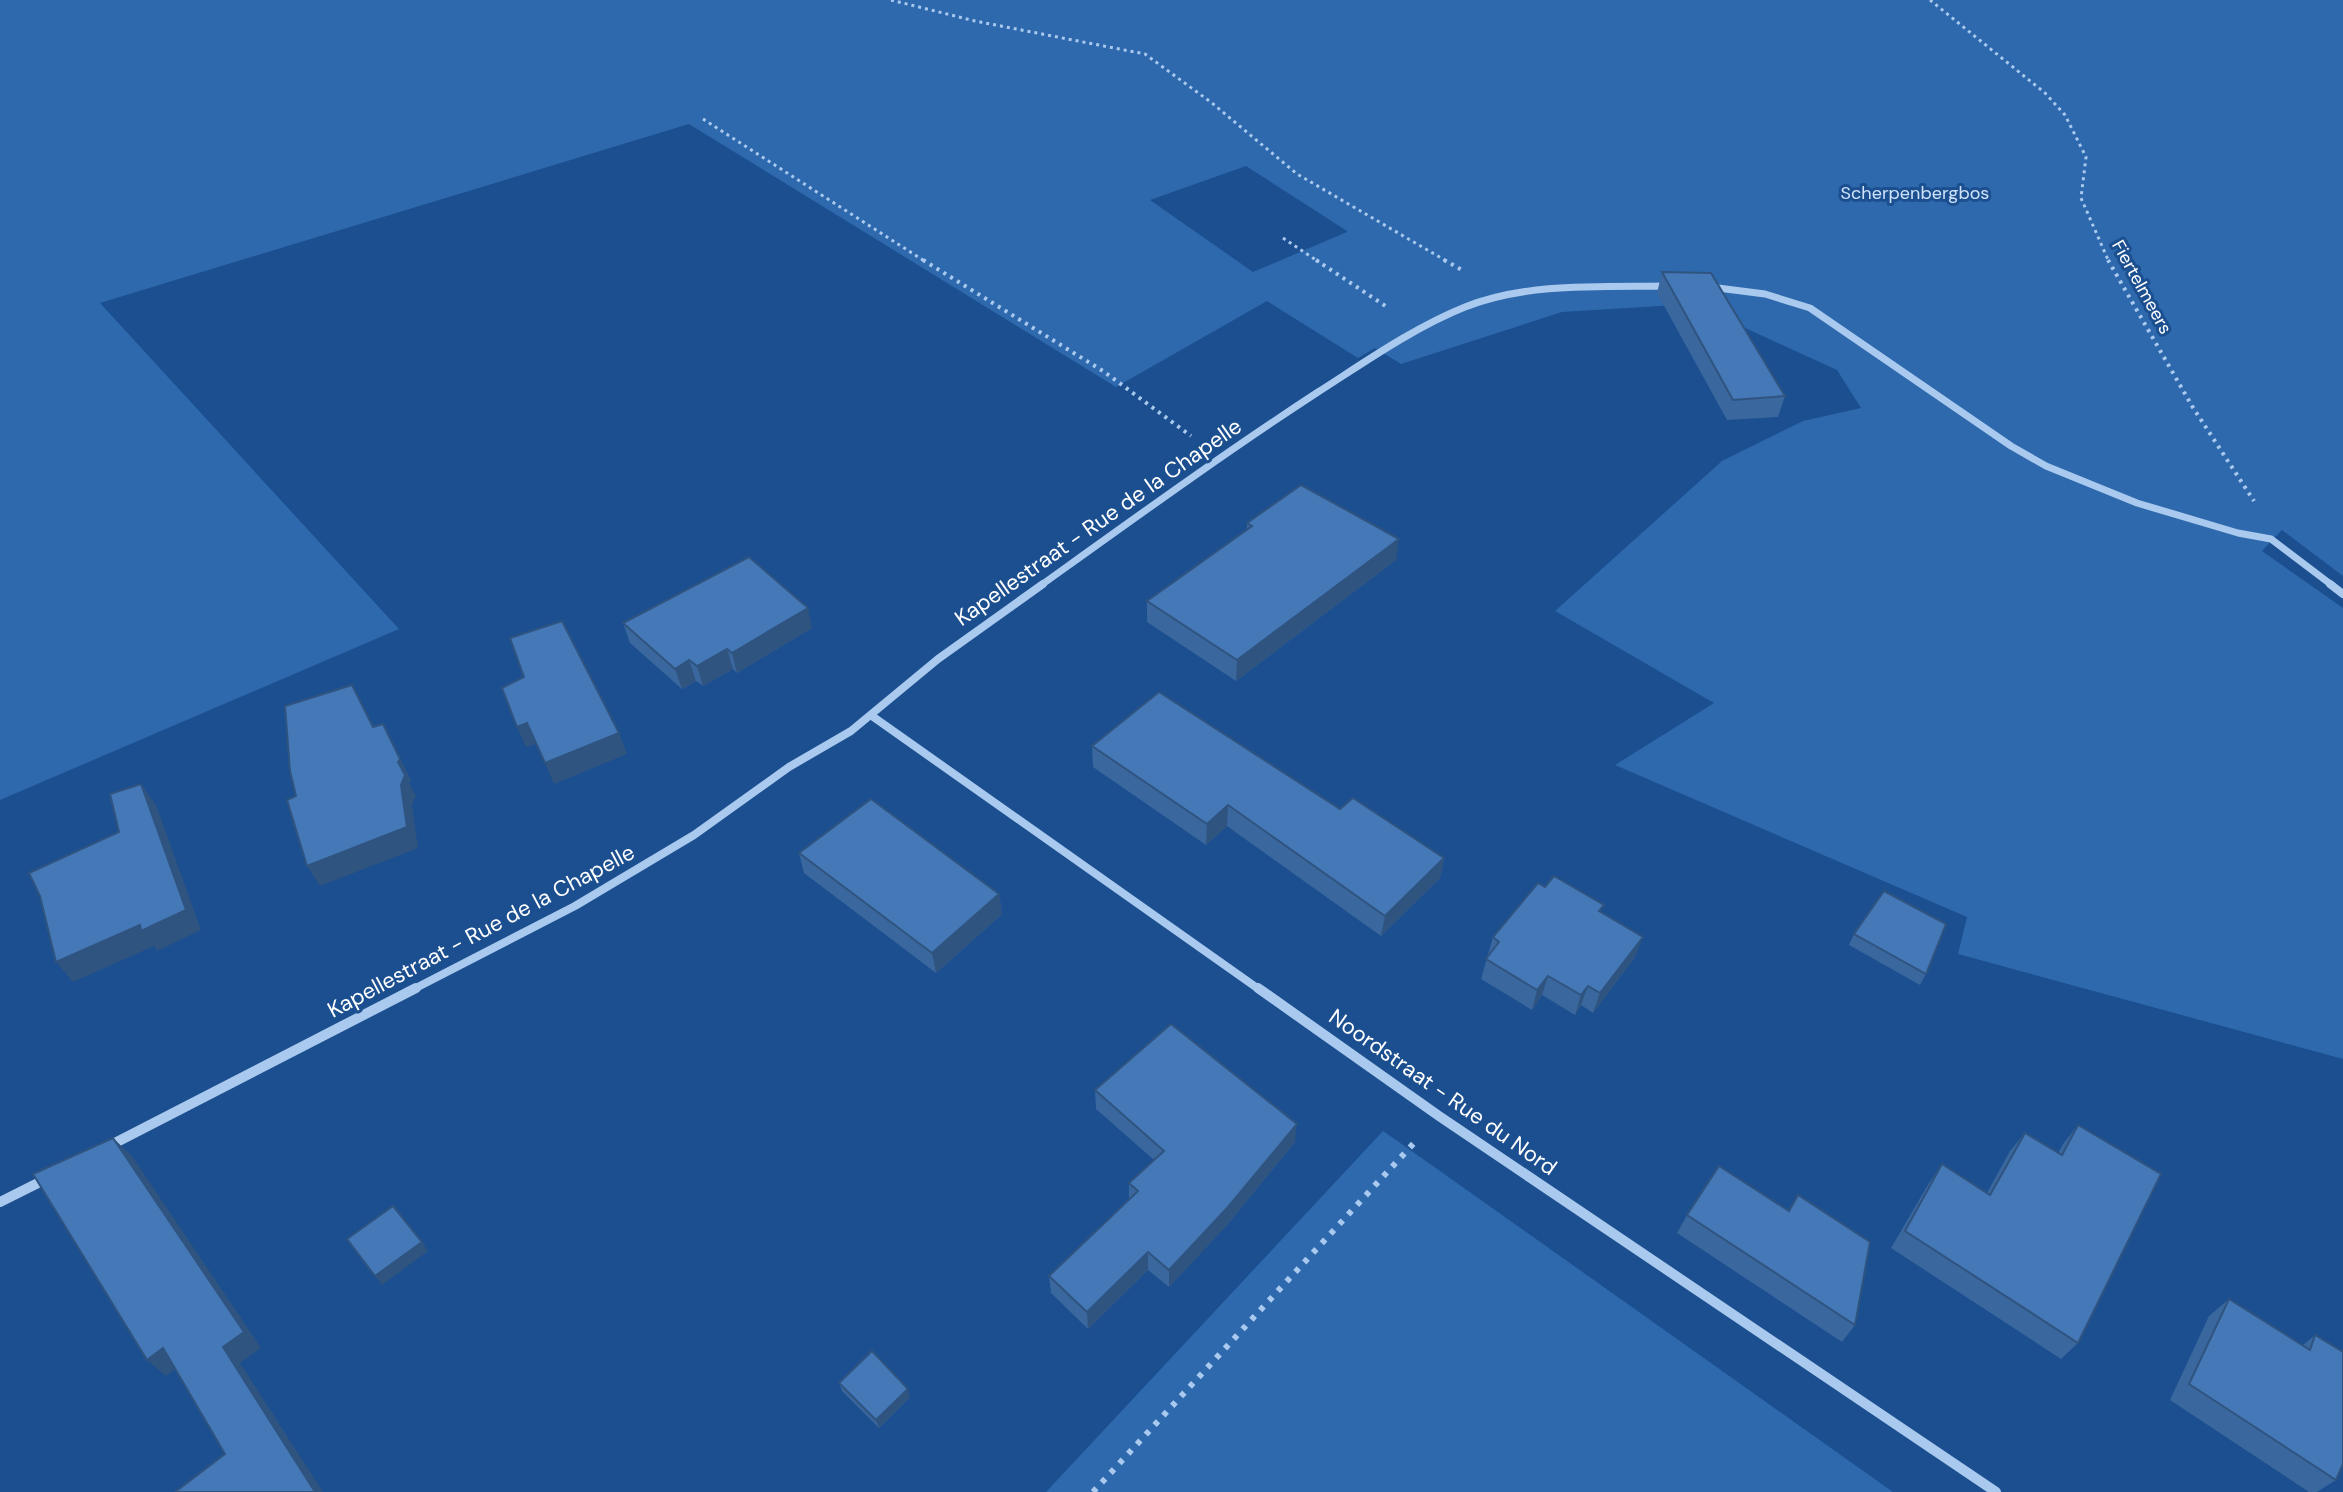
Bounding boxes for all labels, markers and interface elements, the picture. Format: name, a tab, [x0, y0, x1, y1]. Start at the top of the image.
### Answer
park label: Scherpenbergbos	[1841, 181, 1989, 205]
street label: Fiertelmeers	[2106, 236, 2178, 338]
street label: Kapellestraat - Rue de la Chapelle	[949, 411, 1247, 633]
street label: Kapellestraat - Rue de la Chapelle	[322, 837, 640, 1025]
street label: Noordstraat - Rue du Nord	[1323, 1002, 1563, 1182]

